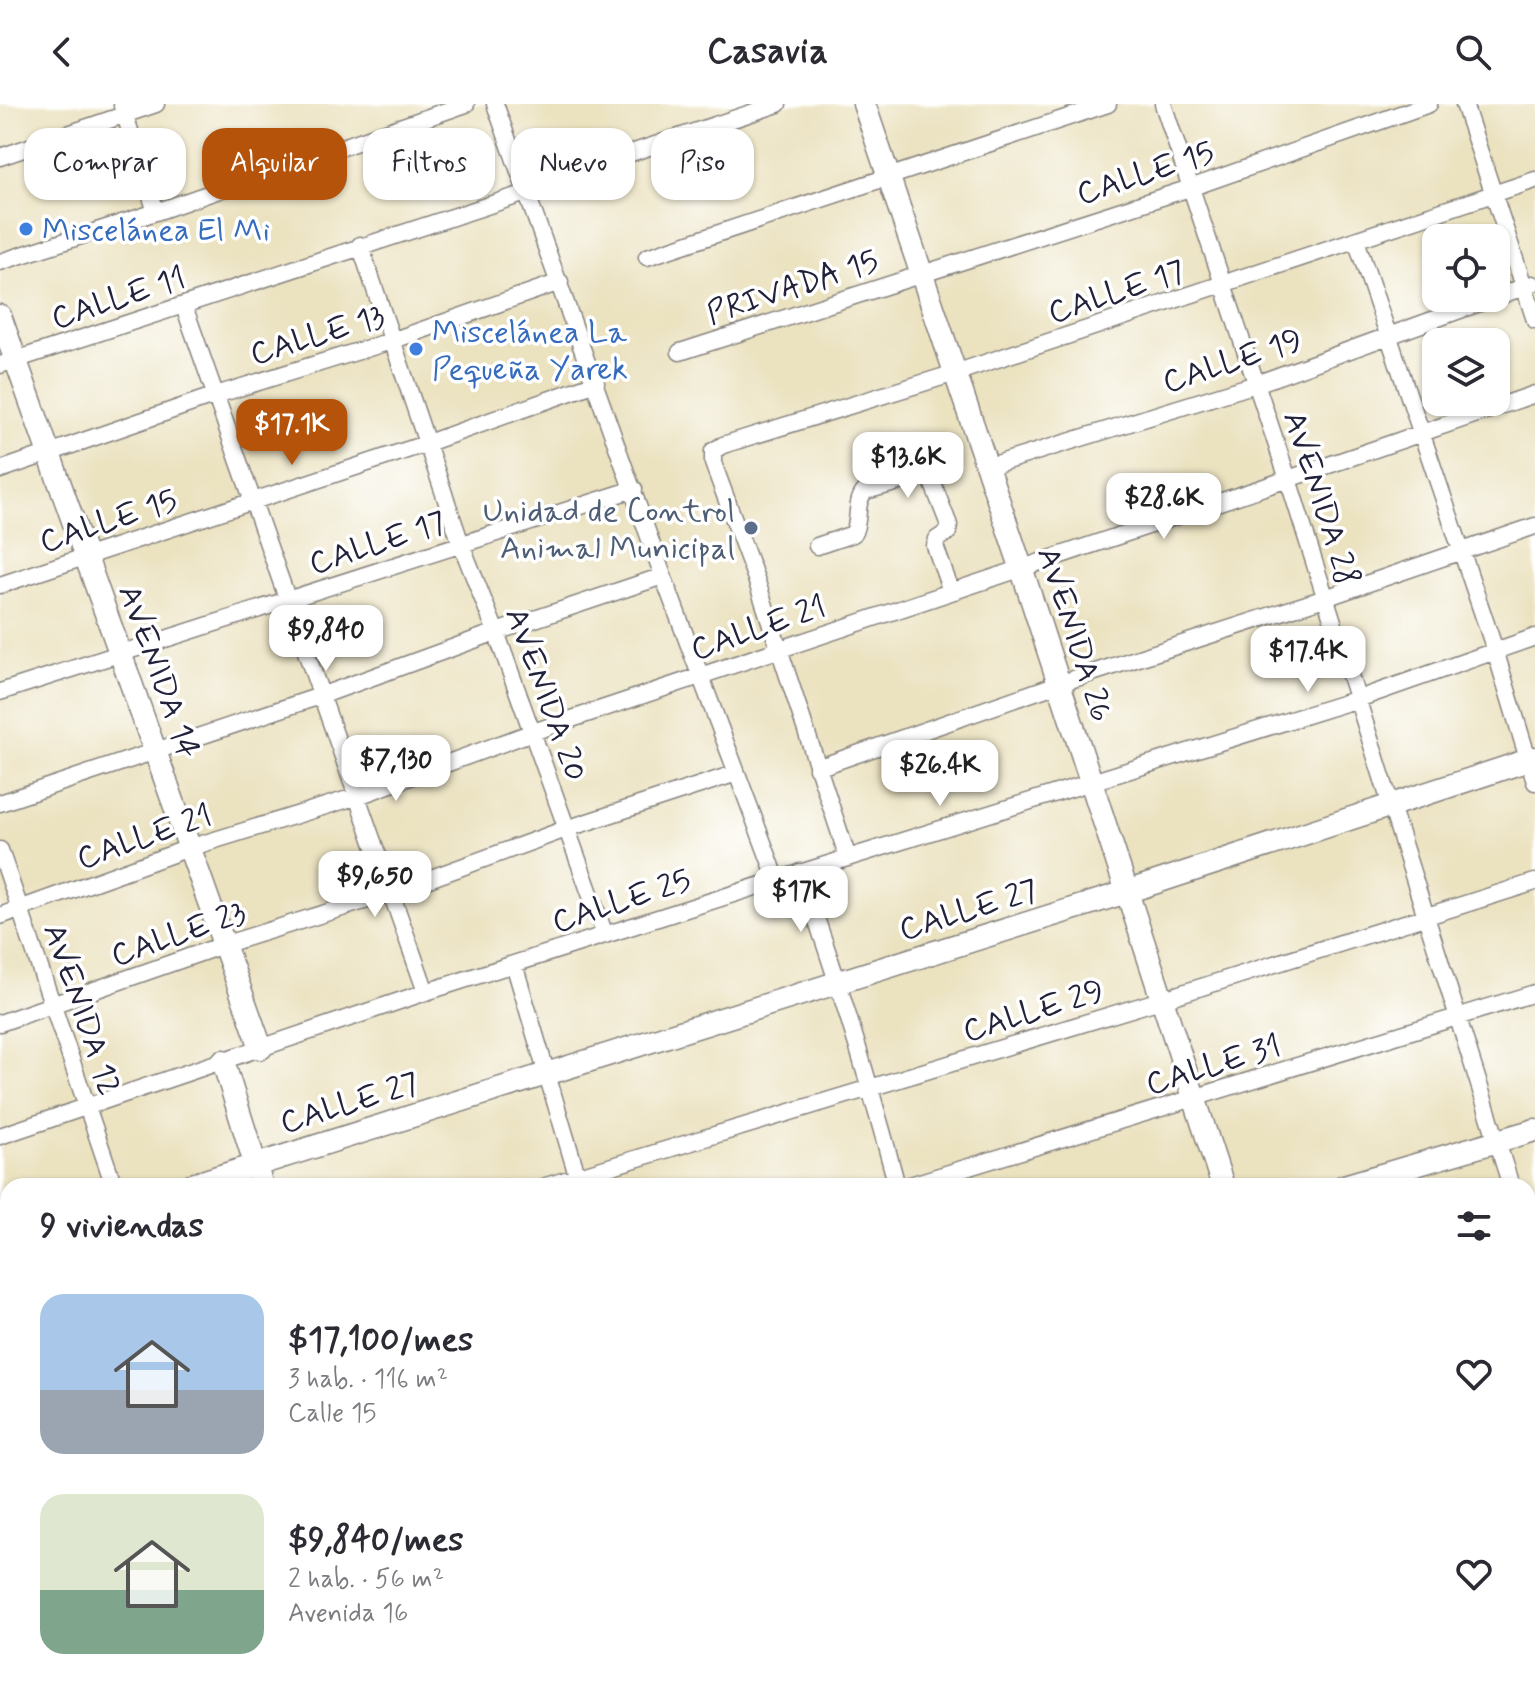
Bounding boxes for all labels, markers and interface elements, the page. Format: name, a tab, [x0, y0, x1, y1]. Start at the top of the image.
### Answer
text: Casavia	[707, 29, 828, 76]
icon: back	[40, 30, 84, 74]
icon: search	[1451, 30, 1495, 74]
chip: Comprar	[24, 128, 186, 200]
chip: Alquilar	[202, 128, 347, 200]
chip: Filtros	[363, 128, 495, 200]
chip: Nuevo	[511, 128, 635, 200]
chip: Piso	[651, 128, 754, 200]
street label: CALLE 15	[1072, 132, 1220, 216]
place label: Miscelánea El Mi	[42, 210, 270, 252]
marker: Miscelánea El Mi	[17, 220, 35, 238]
map controls	[1422, 224, 1510, 416]
button: locate	[1422, 224, 1510, 312]
street label: PRIVADA 15	[701, 240, 884, 335]
street label: CALLE 17	[1043, 251, 1190, 335]
street label: CALLE 11	[46, 257, 191, 340]
street label: CALLE 13	[245, 296, 390, 376]
place label: Miscelánea La Pequeña Yarek	[432, 312, 628, 391]
street label: CALLE 19	[1158, 320, 1308, 404]
button: layers	[1422, 328, 1510, 416]
marker: Miscelánea La Pequeña Yarek	[407, 340, 425, 358]
pin: $17.1K	[227, 399, 357, 467]
street label: AVENIDA 28	[1272, 406, 1368, 591]
text: $17.1K	[254, 408, 330, 442]
pin: $13.6K	[843, 432, 973, 500]
text: $13.6K	[871, 441, 945, 475]
pin: $28.6K	[1099, 473, 1229, 541]
street label: CALLE 15	[35, 480, 183, 564]
text: $28.6K	[1124, 482, 1204, 516]
place label: Unidad de Control Animal Municipal	[483, 491, 735, 570]
street label: CALLE 17	[304, 502, 451, 586]
marker: Unidad de Control Animal Municipal	[742, 519, 760, 537]
street label: AVENIDA 26	[1026, 542, 1122, 727]
street label: AVENIDA 14	[107, 579, 209, 764]
street label: CALLE 21	[686, 586, 832, 672]
street label: AVENIDA 20	[494, 602, 596, 787]
pin: $9,840	[261, 605, 391, 673]
text: $9,840	[287, 614, 365, 648]
pin: $17.4K	[1243, 626, 1373, 694]
text: $17.4K	[1269, 635, 1347, 669]
pin: $7,130	[331, 735, 461, 803]
pin: $26.4K	[875, 740, 1005, 808]
text: $7,130	[359, 744, 433, 778]
text: $26.4K	[899, 749, 981, 783]
street label: CALLE 21	[72, 795, 218, 881]
pin: $9,650	[310, 851, 440, 919]
text: $9,650	[336, 860, 414, 894]
street label: CALLE 25	[547, 860, 696, 944]
pin: $17K	[754, 866, 848, 934]
street label: CALLE 27	[894, 870, 1043, 952]
text: $17K	[772, 875, 830, 909]
street label: CALLE 23	[106, 892, 252, 978]
street label: AVENIDA 12	[32, 918, 130, 1101]
street label: CALLE 29	[958, 971, 1109, 1053]
street label: CALLE 31	[1141, 1026, 1286, 1106]
street label: CALLE 27	[275, 1063, 424, 1145]
text: 9 viviendas	[40, 1204, 204, 1249]
icon: filters	[1452, 1204, 1496, 1248]
text: $17,100/mes	[288, 1318, 473, 1363]
icon: home	[104, 1326, 200, 1422]
icon: heart	[1452, 1352, 1496, 1396]
text: 3 hab. · 116 m²	[288, 1363, 448, 1397]
text: Calle 15	[288, 1397, 376, 1431]
text: $9,840/mes	[288, 1518, 464, 1563]
icon: home	[104, 1526, 200, 1622]
icon: heart	[1452, 1552, 1496, 1596]
text: 2 hab. · 56 m²	[288, 1563, 444, 1597]
text: Avenida 16	[288, 1597, 408, 1631]

